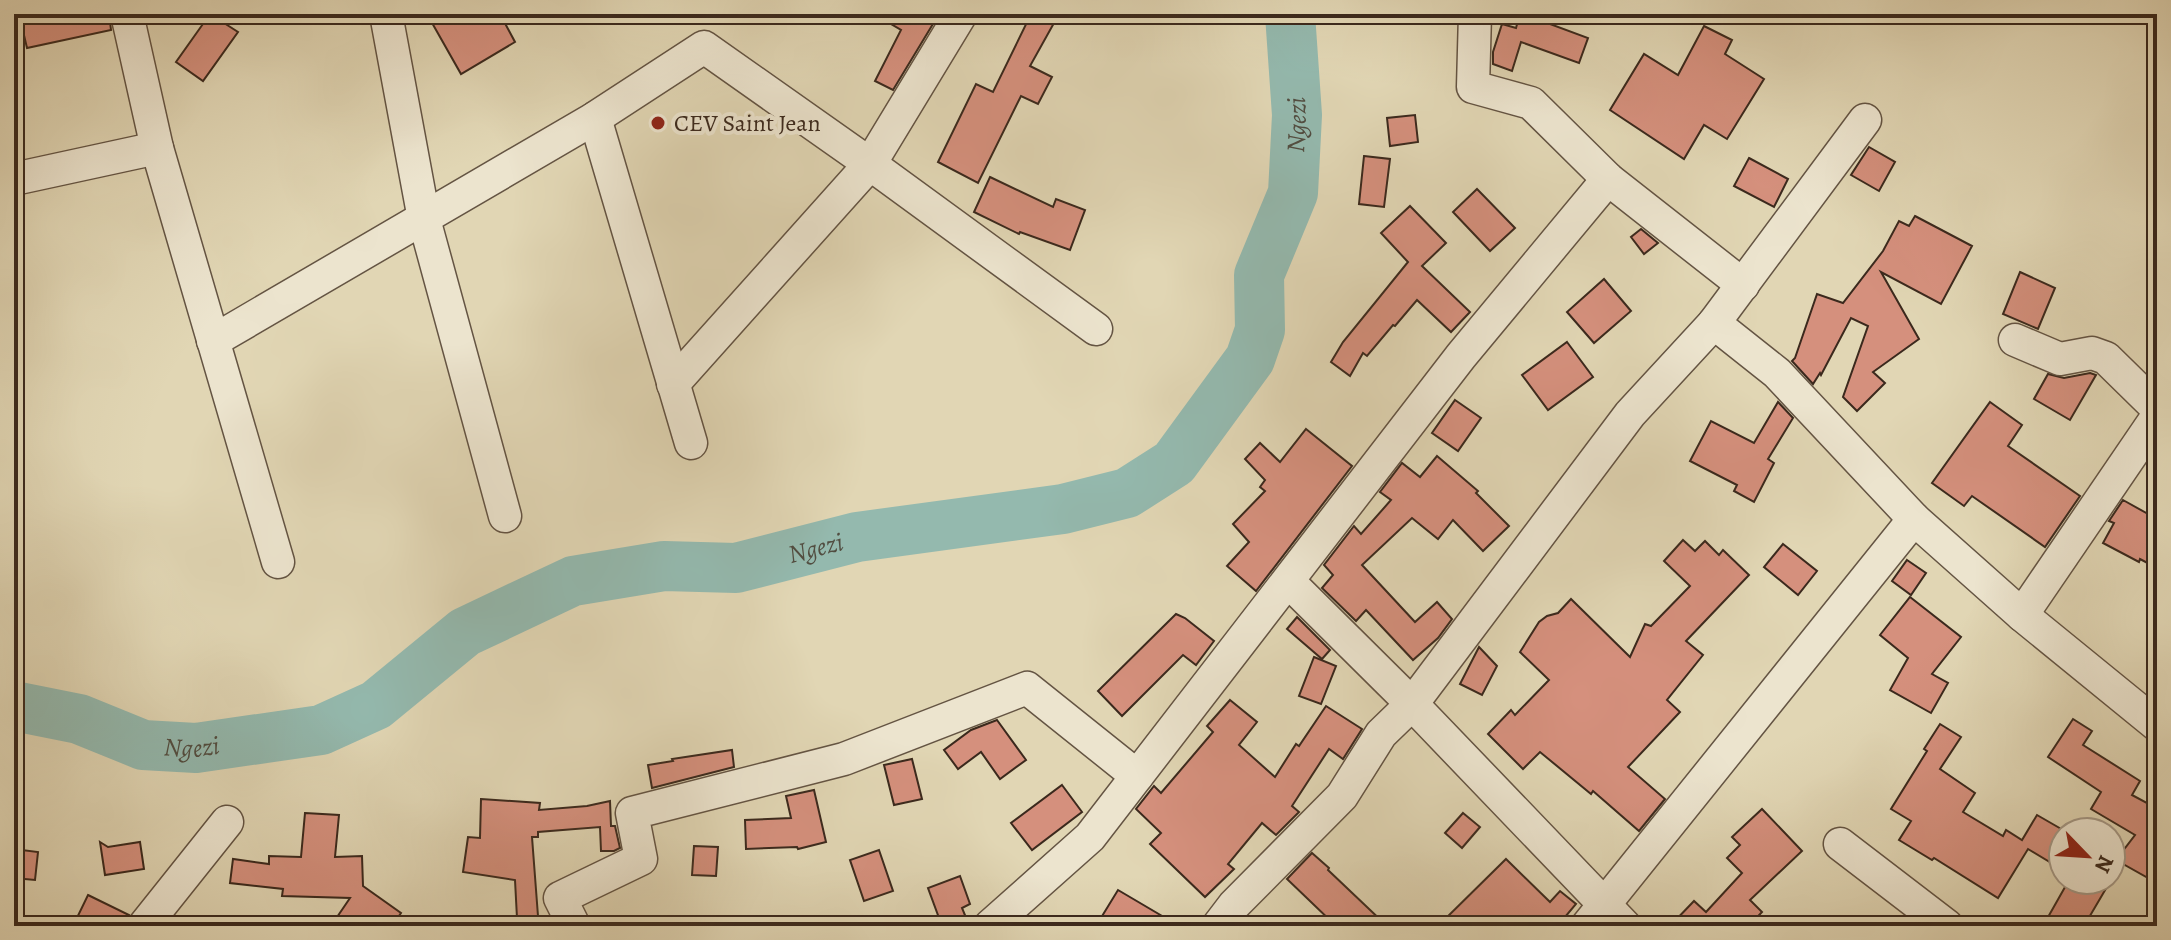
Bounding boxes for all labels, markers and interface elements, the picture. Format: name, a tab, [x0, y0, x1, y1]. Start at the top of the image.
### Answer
water label: Ngezi	[1278, 96, 1315, 153]
place label: CEV Saint Jean	[674, 107, 821, 139]
marker: CEV Saint Jean	[649, 114, 667, 132]
water label: Ngezi	[784, 524, 847, 572]
water label: Ngezi	[163, 728, 222, 766]
north arrow	[2047, 816, 2127, 896]
text: N	[2087, 850, 2121, 878]

